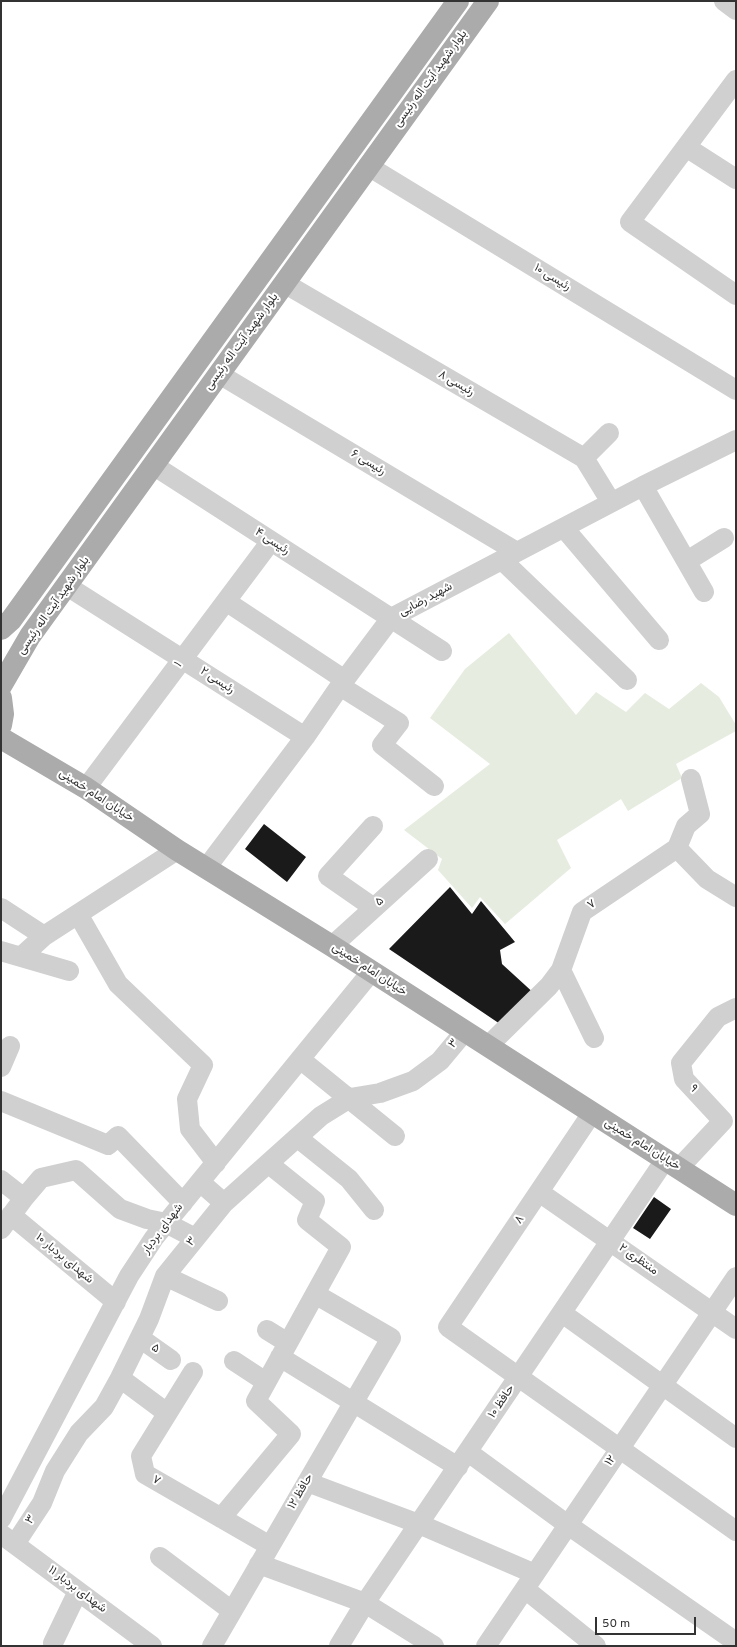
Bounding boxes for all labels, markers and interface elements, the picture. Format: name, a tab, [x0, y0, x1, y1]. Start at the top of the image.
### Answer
street label: بلوار شهید آیت اله رئیسی	[391, 28, 471, 130]
street label: رئیسی ۱۰	[531, 261, 573, 295]
street label: بلوار شهید آیت اله رئیسی	[202, 291, 282, 393]
street label: رئیسی ۸	[435, 368, 477, 400]
street label: رئیسی ۶	[348, 447, 388, 479]
street label: رئیسی ۴	[252, 525, 292, 559]
street label: بلوار شهید آیت اله رئیسی	[15, 554, 93, 658]
street label: شهید رضایی	[397, 580, 455, 620]
street label: ۱	[172, 659, 186, 671]
street label: رئیسی ۲	[197, 665, 237, 697]
street label: خیابان امام خمینی	[56, 766, 136, 826]
street label: ۵	[373, 894, 387, 910]
street label: ۷	[585, 897, 599, 913]
street label: خیابان امام خمینی	[329, 940, 409, 1000]
street label: ۳	[446, 1036, 462, 1052]
street label: ۹	[686, 1082, 700, 1096]
street label: خیابان امام خمینی	[601, 1116, 683, 1174]
street label: شهدای بردبار	[139, 1201, 187, 1257]
street label: ۸	[512, 1213, 528, 1227]
street label: شهدای بردبار ۱۰	[32, 1231, 96, 1287]
street label: ۳	[184, 1234, 200, 1250]
street label: منتظری ۲	[615, 1241, 661, 1279]
street label: ۵	[148, 1341, 162, 1357]
street label: حافظ ۱۰	[486, 1383, 518, 1421]
street label: ۱۲	[602, 1453, 620, 1469]
street label: حافظ ۱۲	[285, 1472, 317, 1512]
street label: ۷	[149, 1473, 163, 1489]
street label: ۳	[23, 1513, 39, 1527]
street label: شهدای بردبار ۱۱	[45, 1563, 109, 1617]
scale bar	[597, 1609, 698, 1635]
text: 50 m	[602, 1616, 630, 1632]

